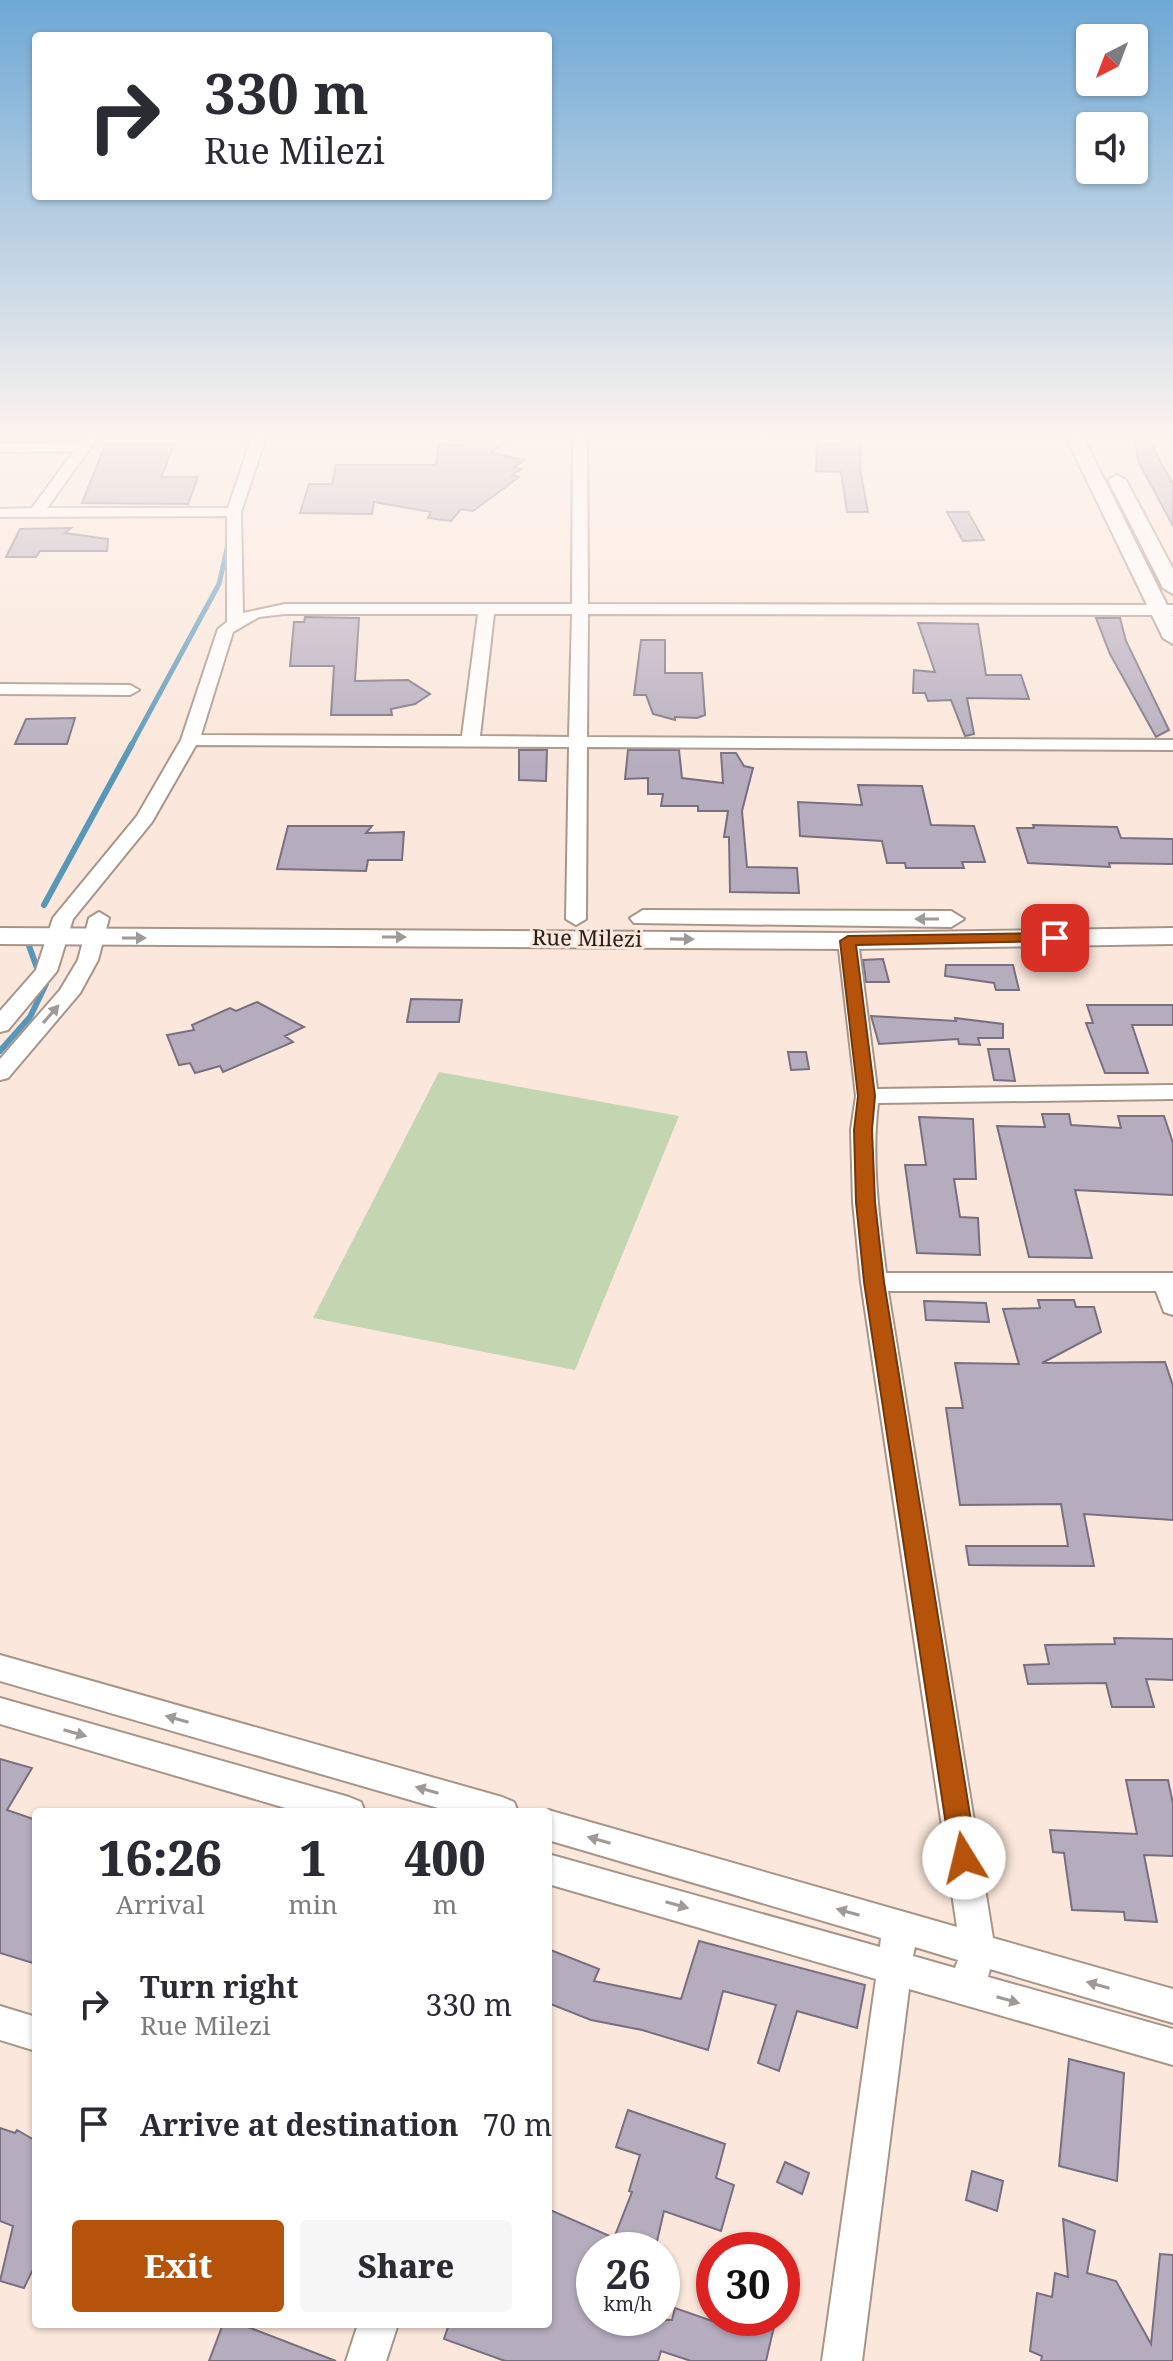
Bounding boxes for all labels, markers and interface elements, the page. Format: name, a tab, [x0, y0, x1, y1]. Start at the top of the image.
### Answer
north arrow	[1076, 24, 1148, 96]
map controls	[1076, 24, 1148, 184]
text: 330 m	[204, 54, 369, 130]
icon: right	[72, 64, 176, 168]
button: sound	[1076, 112, 1148, 184]
text: Rue Milezi	[204, 126, 385, 175]
pin	[1021, 904, 1089, 972]
one-way arrow	[914, 913, 939, 925]
icon: arrive	[1033, 916, 1077, 960]
street label: Rue Milezi	[532, 921, 642, 953]
one-way arrow	[382, 931, 407, 943]
one-way arrow	[122, 932, 147, 944]
one-way arrow	[670, 933, 695, 945]
one-way arrow	[42, 1005, 59, 1025]
one-way arrow	[164, 1712, 189, 1724]
one-way arrow	[63, 1727, 87, 1740]
one-way arrow	[414, 1784, 439, 1796]
position arrow	[922, 1816, 1006, 1900]
text: 16:26	[98, 1825, 222, 1890]
text: 1	[299, 1825, 327, 1890]
text: 400	[404, 1825, 486, 1890]
one-way arrow	[586, 1833, 610, 1846]
text: Arrival	[116, 1886, 205, 1922]
text: min	[288, 1886, 338, 1922]
text: m	[433, 1886, 457, 1922]
one-way arrow	[665, 1900, 690, 1912]
one-way arrow	[836, 1905, 860, 1918]
text: Turn right	[140, 1966, 298, 2007]
one-way arrow	[1086, 1978, 1111, 1990]
icon: right	[72, 1982, 116, 2026]
text: 330 m	[426, 1984, 512, 2025]
one-way arrow	[995, 1994, 1020, 2006]
text: Rue Milezi	[140, 2007, 271, 2043]
icon: arrive	[72, 2102, 116, 2146]
text: Arrive at destination	[140, 2104, 459, 2145]
text: 70 m	[483, 2104, 552, 2145]
button: Exit	[72, 2220, 284, 2312]
button: Share	[300, 2220, 512, 2312]
speed limit sign: 30	[696, 2232, 800, 2336]
text: 26	[605, 2246, 651, 2301]
text: km/h	[603, 2290, 653, 2317]

